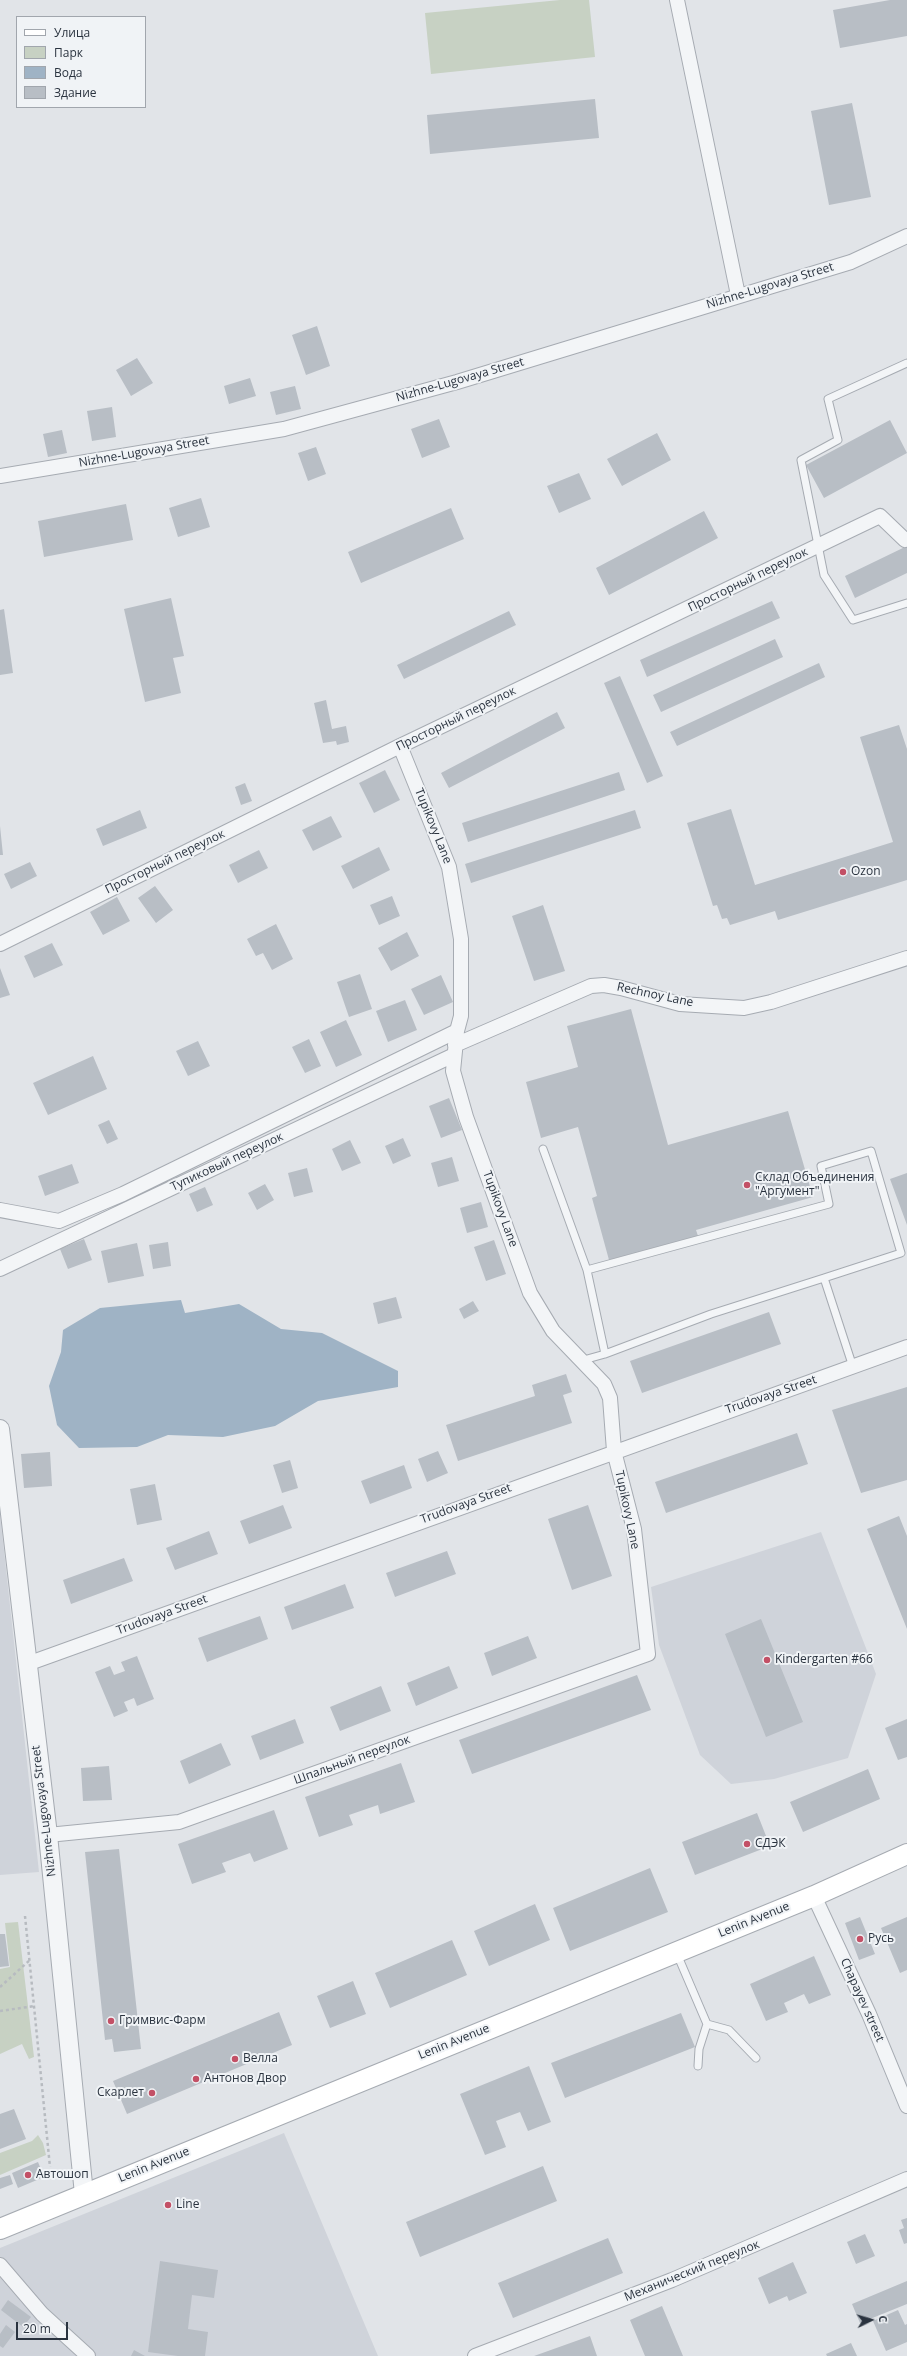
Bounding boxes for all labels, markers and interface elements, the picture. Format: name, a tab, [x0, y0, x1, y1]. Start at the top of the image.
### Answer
legend	[16, 16, 146, 108]
text: Улица	[54, 24, 90, 41]
text: Парк	[54, 44, 83, 61]
text: Вода	[54, 64, 83, 81]
text: Здание	[54, 84, 97, 101]
street label: Nizhne-Lugovaya Street	[705, 260, 835, 312]
street label: Nizhne-Lugovaya Street	[394, 355, 526, 405]
street label: Nizhne-Lugovaya Street	[78, 433, 210, 471]
street label: Просторный переулок	[686, 545, 810, 615]
street label: Просторный переулок	[394, 684, 518, 754]
street label: Tupikovy Lane	[411, 786, 455, 866]
street label: Просторный переулок	[103, 827, 227, 897]
place label: Ozon	[851, 865, 881, 879]
marker: Ozon	[838, 867, 848, 877]
street label: Rechnoy Lane	[615, 980, 695, 1010]
street label: Тупиковый переулок	[168, 1130, 286, 1194]
street label: Tupikovy Lane	[480, 1169, 520, 1249]
place label: Склад Объединения "Аргумент"	[755, 1171, 874, 1199]
marker: Склад Объединения "Аргумент"	[742, 1180, 752, 1190]
street label: Trudovaya Street	[724, 1373, 818, 1417]
street label: Tupikovy Lane	[612, 1469, 642, 1551]
street label: Trudovaya Street	[419, 1481, 513, 1527]
street label: Trudovaya Street	[115, 1592, 209, 1638]
place label: Kindergarten #66	[775, 1653, 873, 1667]
marker: Kindergarten #66	[762, 1655, 772, 1665]
street label: Шпальный переулок	[292, 1732, 412, 1788]
street label: Nizhne-Lugovaya Street	[29, 1744, 59, 1878]
place label: СДЭК	[755, 1837, 786, 1851]
marker: СДЭК	[742, 1839, 752, 1849]
street label: Lenin Avenue	[716, 1899, 792, 1941]
place label: Русь	[868, 1932, 894, 1946]
marker: Русь	[855, 1934, 865, 1944]
street label: Chapayev street	[837, 1956, 887, 2044]
place label: Гримвис-Фарм	[119, 2014, 206, 2028]
marker: Гримвис-Фарм	[106, 2016, 116, 2026]
street label: Lenin Avenue	[416, 2021, 492, 2063]
place label: Велла	[243, 2052, 278, 2066]
marker: Велла	[230, 2054, 240, 2064]
place label: Антонов Двор	[204, 2072, 287, 2086]
marker: Антонов Двор	[191, 2074, 201, 2084]
place label: Скарлет	[97, 2086, 144, 2100]
marker: Скарлет	[147, 2088, 157, 2098]
street label: Lenin Avenue	[116, 2144, 192, 2186]
place label: Автошоп	[36, 2168, 89, 2182]
marker: Автошоп	[23, 2170, 33, 2180]
place label: Line	[176, 2198, 199, 2212]
marker: Line	[163, 2200, 173, 2210]
street label: Механический переулок	[622, 2237, 762, 2305]
north arrow	[851, 2300, 891, 2340]
scale bar	[18, 2314, 70, 2340]
text: С	[876, 2315, 891, 2323]
text: 20 m	[23, 2320, 51, 2337]

